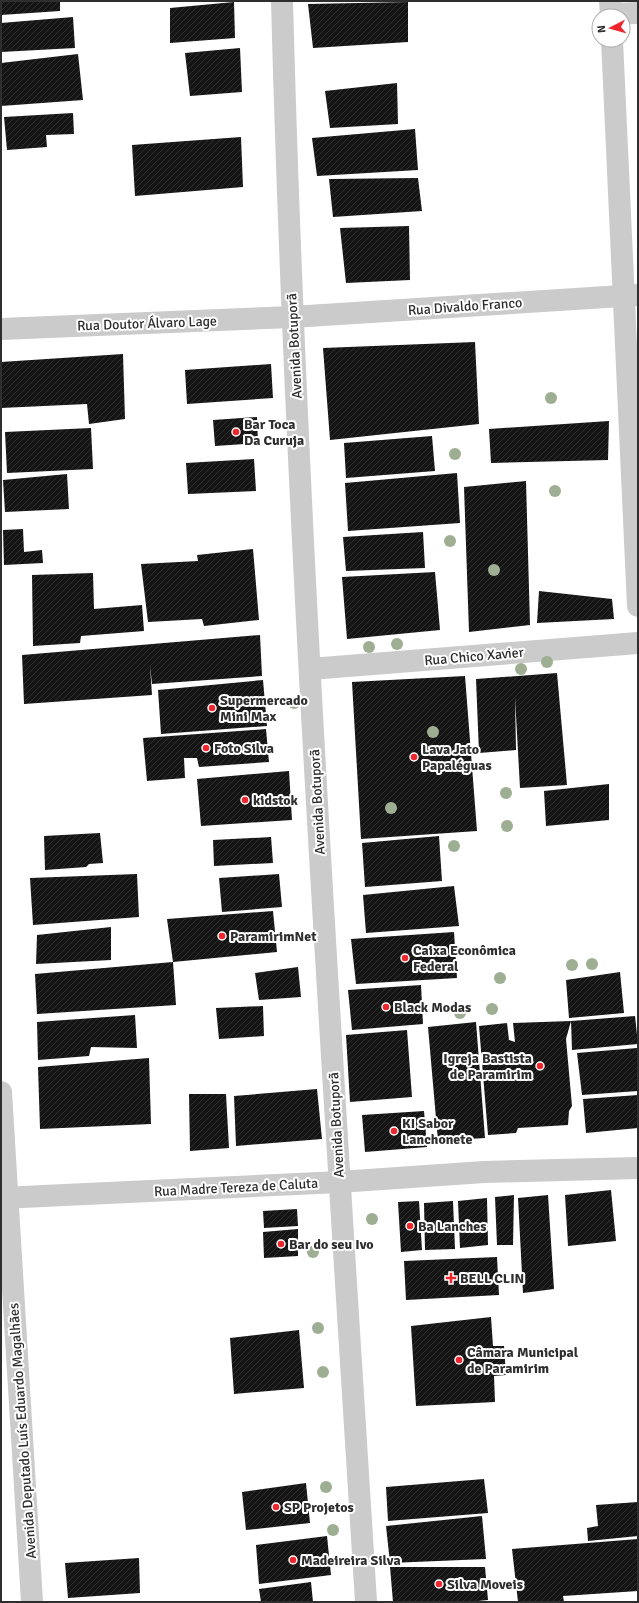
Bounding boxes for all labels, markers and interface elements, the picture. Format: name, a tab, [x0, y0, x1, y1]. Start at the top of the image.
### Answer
north arrow	[591, 8, 631, 48]
text: N	[595, 25, 608, 33]
street label: Avenida Botuporã	[283, 293, 306, 399]
street label: Rua Divaldo Franco	[407, 294, 523, 319]
street label: Rua Doutor Álvaro Lage	[77, 313, 217, 334]
place label: Bar Toca Da Curuja	[244, 416, 304, 449]
marker: Bar Toca Da Curuja	[231, 427, 241, 437]
street label: Rua Chico Xavier	[424, 644, 525, 669]
place label: Supermercado Mini Max	[220, 692, 308, 725]
marker: Supermercado Mini Max	[207, 703, 217, 713]
place label: Foto Silva	[214, 740, 274, 757]
place label: Lava Jato Papaléguas	[422, 741, 492, 774]
marker: Foto Silva	[201, 743, 211, 753]
street label: Avenida Botuporã	[306, 749, 329, 855]
marker: Lava Jato Papaléguas	[409, 752, 419, 762]
place label: kidstok	[253, 792, 299, 809]
marker: kidstok	[240, 795, 250, 805]
place label: ParamirimNet	[230, 928, 317, 945]
marker: ParamirimNet	[217, 931, 227, 941]
place label: Caixa Econômica Federal	[413, 942, 516, 975]
marker: Caixa Econômica Federal	[400, 953, 410, 963]
place label: Black Modas	[394, 999, 471, 1016]
marker: Black Modas	[381, 1002, 391, 1012]
place label: Igreja Bastista de Paramirim	[443, 1050, 532, 1083]
marker: Igreja Bastista de Paramirim	[535, 1061, 545, 1071]
street label: Avenida Botuporã	[325, 1072, 348, 1178]
place label: KI Sabor Lanchonete	[402, 1115, 472, 1148]
marker: KI Sabor Lanchonete	[389, 1126, 399, 1136]
street label: Rua Madre Tereza de Caluta	[154, 1175, 319, 1200]
place label: Ba Lanches	[418, 1218, 486, 1235]
marker: Ba Lanches	[405, 1221, 415, 1231]
place label: Bar do seu Ivo	[289, 1236, 374, 1253]
marker: Bar do seu Ivo	[276, 1239, 286, 1249]
place label: BELL CLIN	[460, 1270, 524, 1287]
marker: BELL CLIN	[445, 1272, 457, 1284]
street label: Avenida Deputado Luís Eduardo Magalhães	[5, 1302, 40, 1559]
place label: Câmara Municipal de Paramirim	[467, 1344, 579, 1377]
marker: Câmara Municipal de Paramirim	[454, 1355, 464, 1365]
place label: SP Projetos	[284, 1499, 354, 1516]
marker: SP Projetos	[271, 1502, 281, 1512]
place label: Madeireira Silva	[301, 1552, 401, 1569]
marker: Madeireira Silva	[288, 1555, 298, 1565]
place label: Silva Moveis	[447, 1576, 523, 1593]
marker: Silva Moveis	[434, 1579, 444, 1589]

